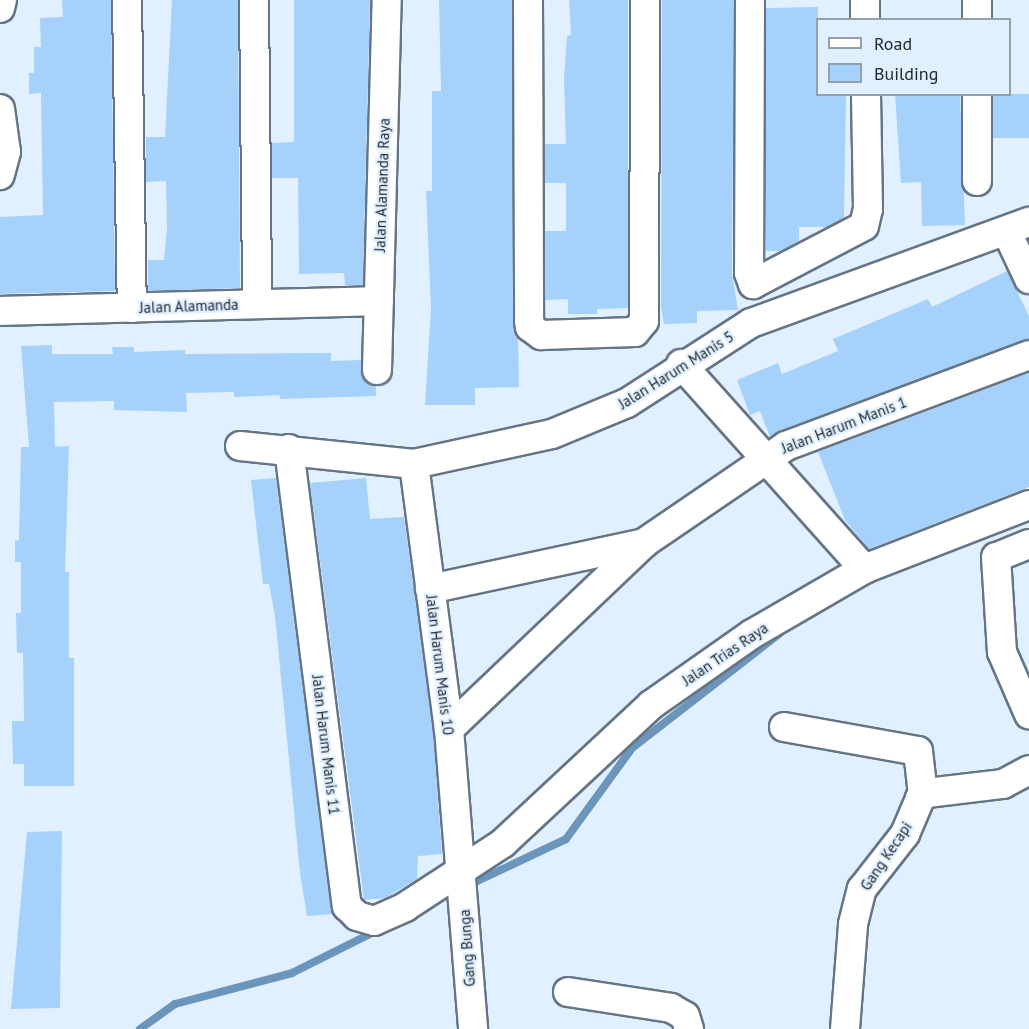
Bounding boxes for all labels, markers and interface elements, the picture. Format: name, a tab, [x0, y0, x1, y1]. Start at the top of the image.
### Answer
legend	[816, 18, 1011, 96]
text: Road	[874, 32, 912, 55]
text: Building	[874, 62, 938, 85]
street label: Jalan Alamanda Raya	[371, 118, 393, 252]
street label: Jalan Alamanda	[139, 295, 239, 317]
street label: Jalan Harum Manis 5	[615, 327, 737, 413]
street label: Jalan Harum Manis 1	[779, 393, 909, 457]
street label: Jalan Harum Manis 10	[422, 594, 458, 736]
street label: Jalan Trias Raya	[678, 619, 772, 689]
street label: Jalan Harum Manis 11	[308, 674, 344, 816]
street label: Gang Kecapi	[856, 818, 916, 894]
street label: Gang Bunga	[455, 909, 479, 987]

